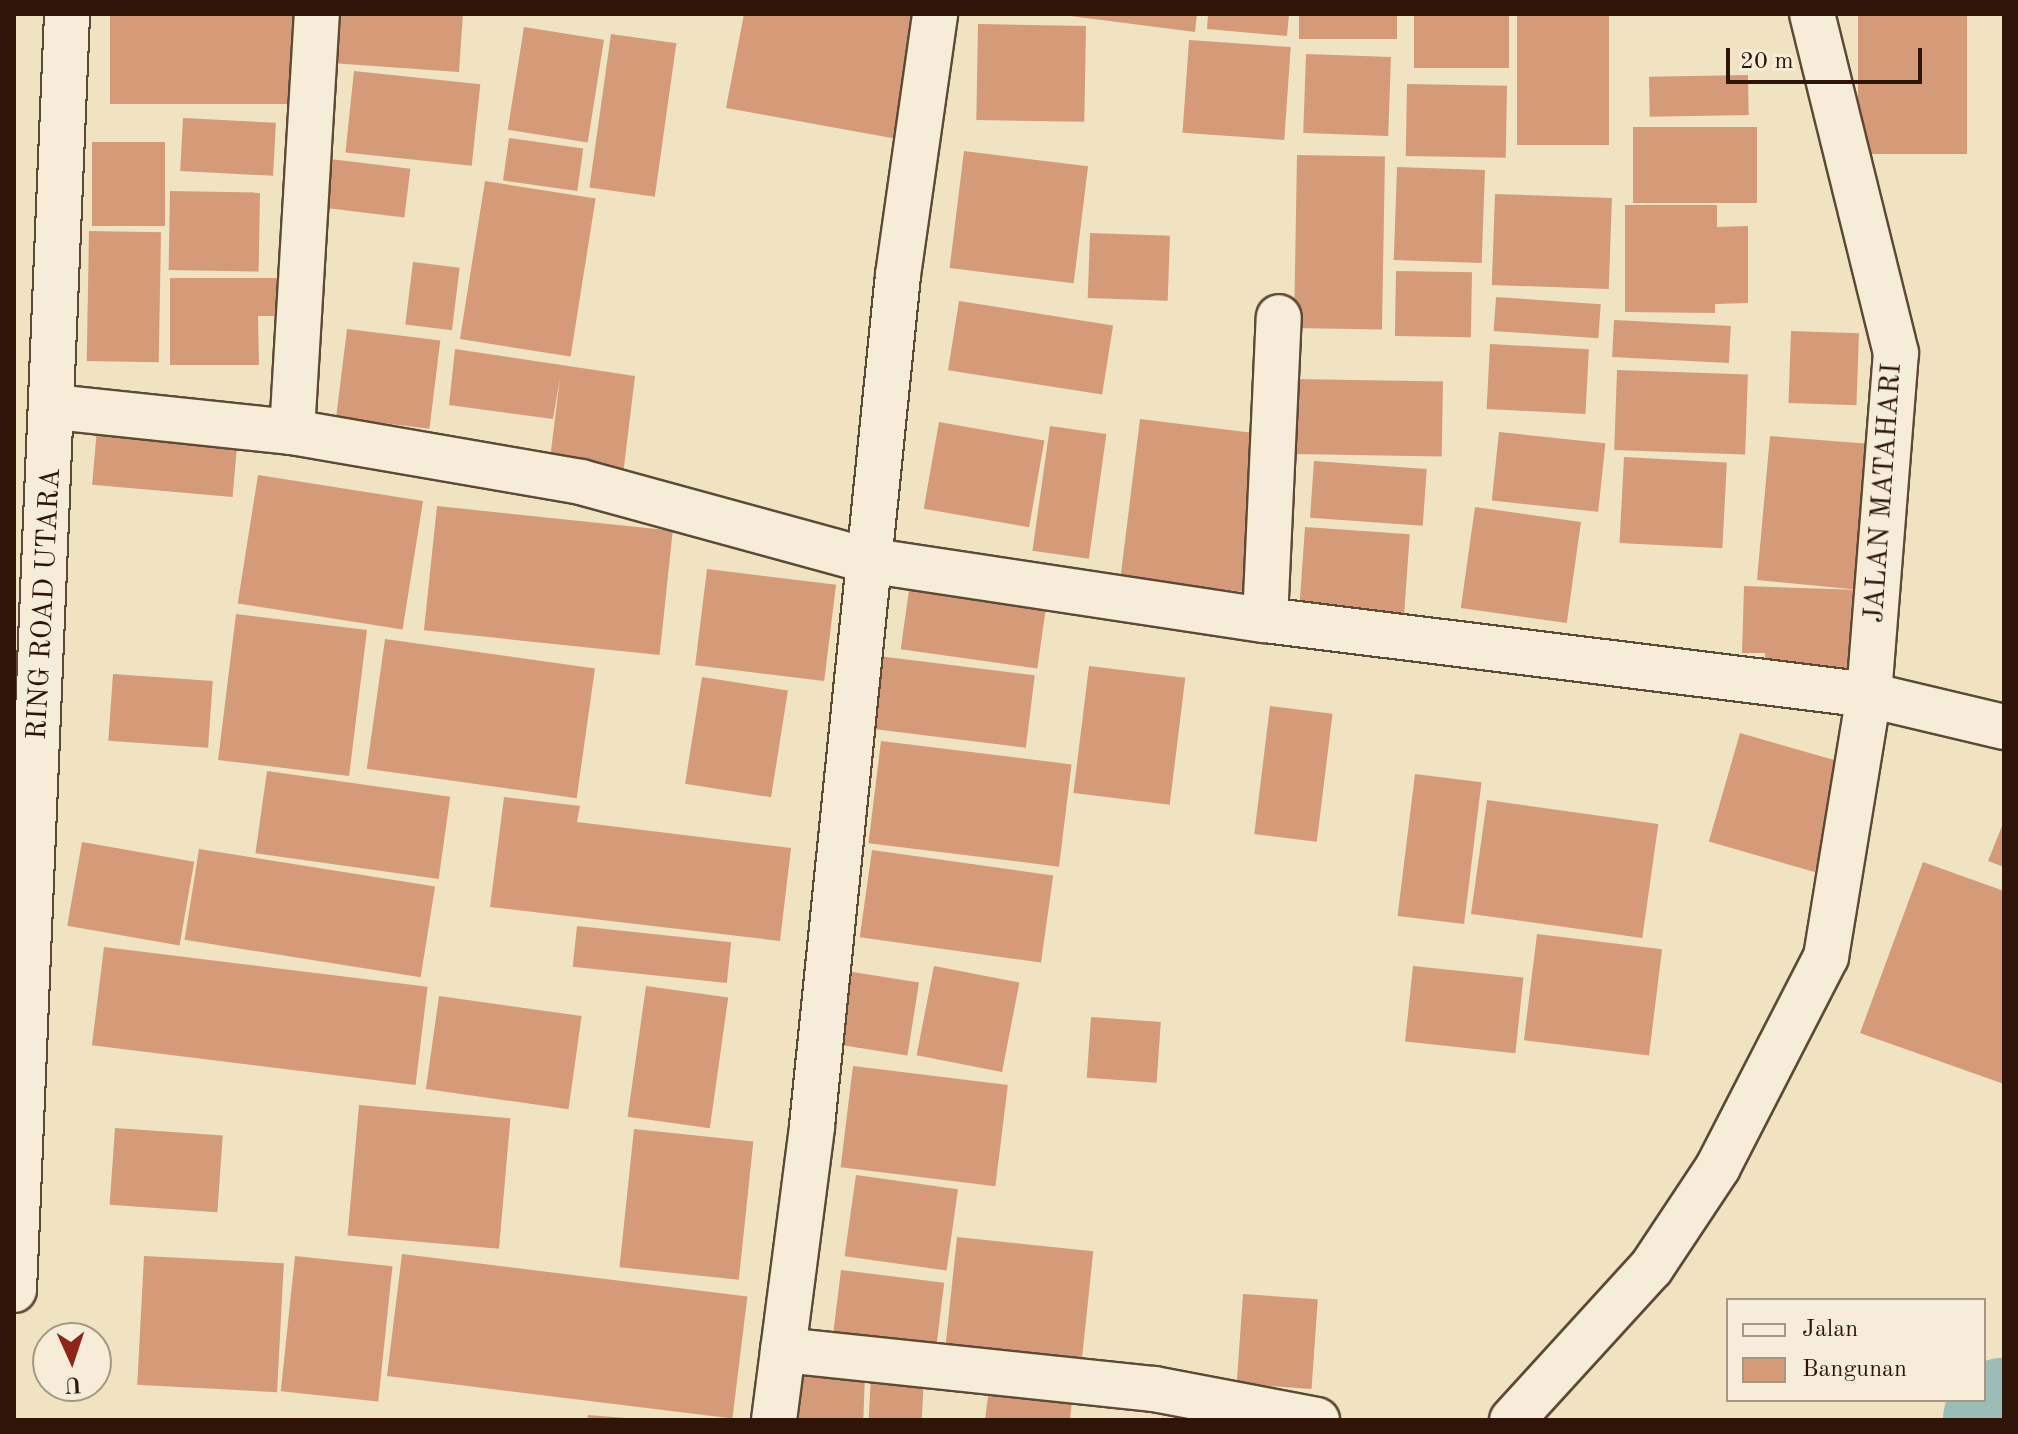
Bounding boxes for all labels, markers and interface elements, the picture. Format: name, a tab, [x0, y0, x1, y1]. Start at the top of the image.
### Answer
scale bar	[1730, 32, 1926, 82]
text: 20 m	[1740, 50, 1794, 74]
street label: JALAN MATAHARI	[1858, 362, 1910, 624]
street label: RING ROAD UTARA	[21, 467, 69, 741]
legend	[1726, 1298, 1986, 1402]
text: Jalan	[1802, 1318, 1858, 1342]
north arrow	[32, 1322, 112, 1402]
text: Bangunan	[1802, 1358, 1907, 1382]
text: U	[64, 1373, 82, 1395]

